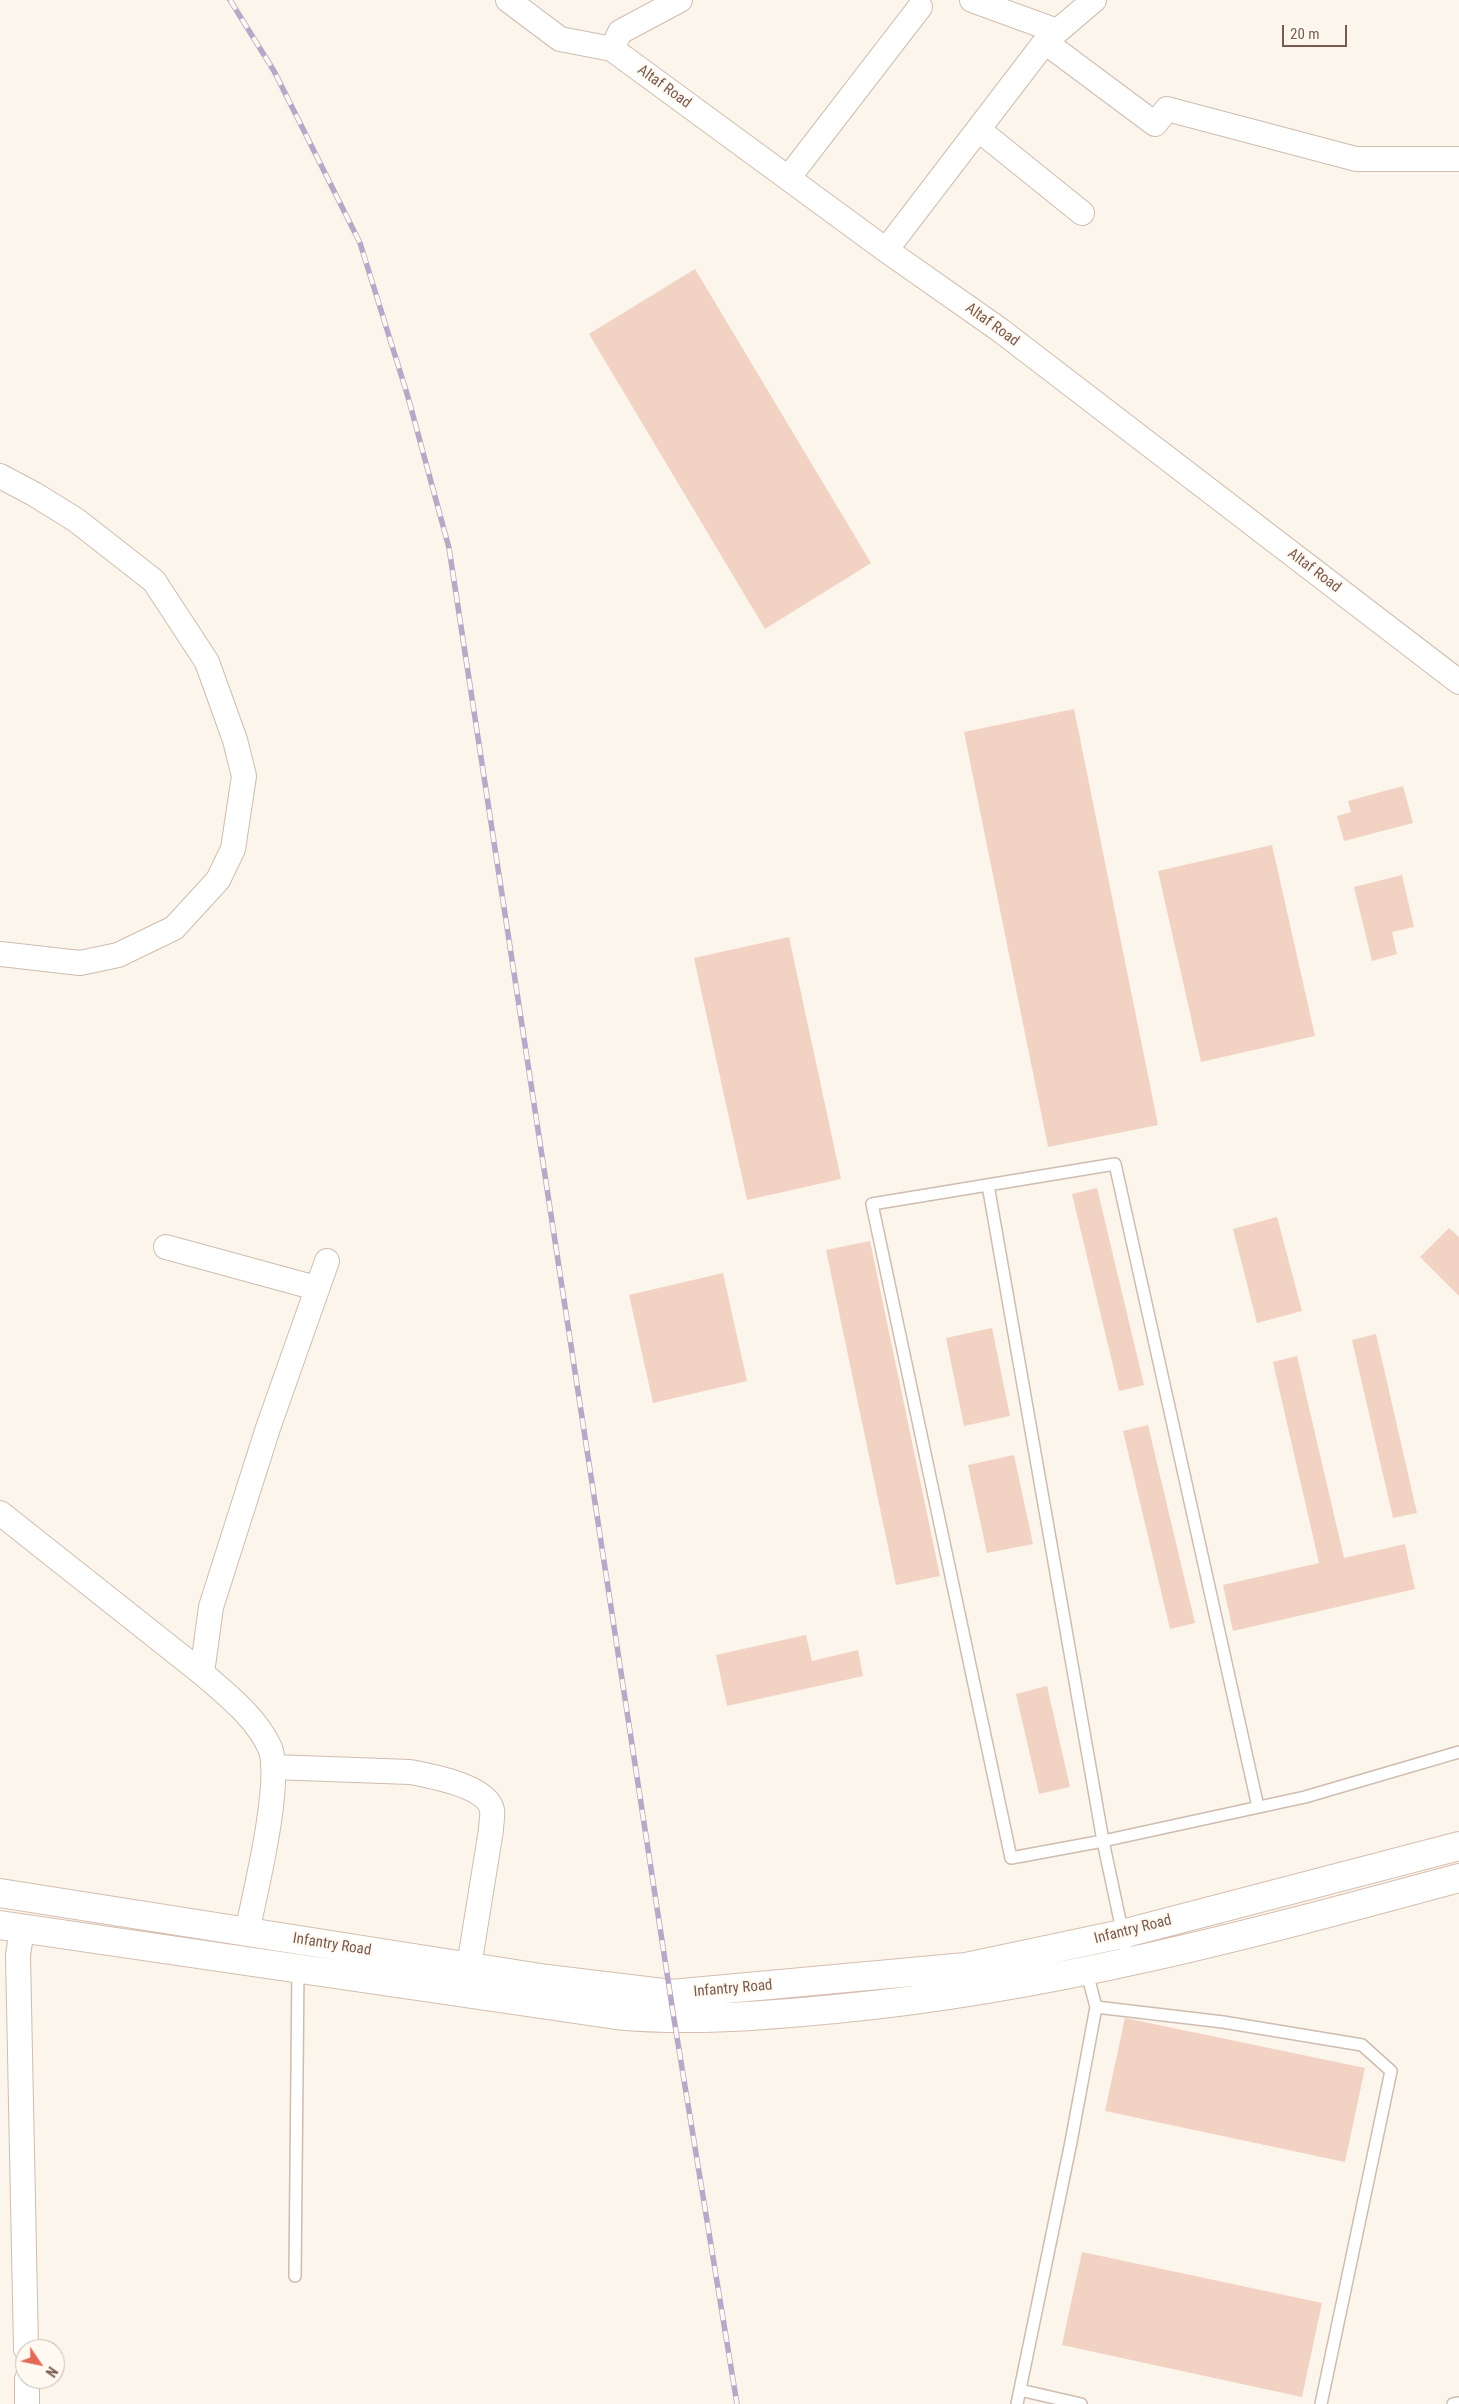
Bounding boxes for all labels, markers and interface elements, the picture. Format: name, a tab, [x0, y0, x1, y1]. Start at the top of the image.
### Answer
scale bar	[1284, 15, 1349, 47]
text: 20 m	[1290, 25, 1320, 43]
street label: Altaf Road	[634, 61, 694, 113]
street label: Altaf Road	[962, 299, 1022, 351]
street label: Altaf Road	[1284, 545, 1344, 597]
street label: Infantry Road	[1092, 1912, 1174, 1948]
street label: Infantry Road	[291, 1930, 373, 1960]
street label: Infantry Road	[693, 1977, 773, 2001]
north arrow	[15, 2339, 65, 2389]
text: N	[43, 2364, 61, 2380]

